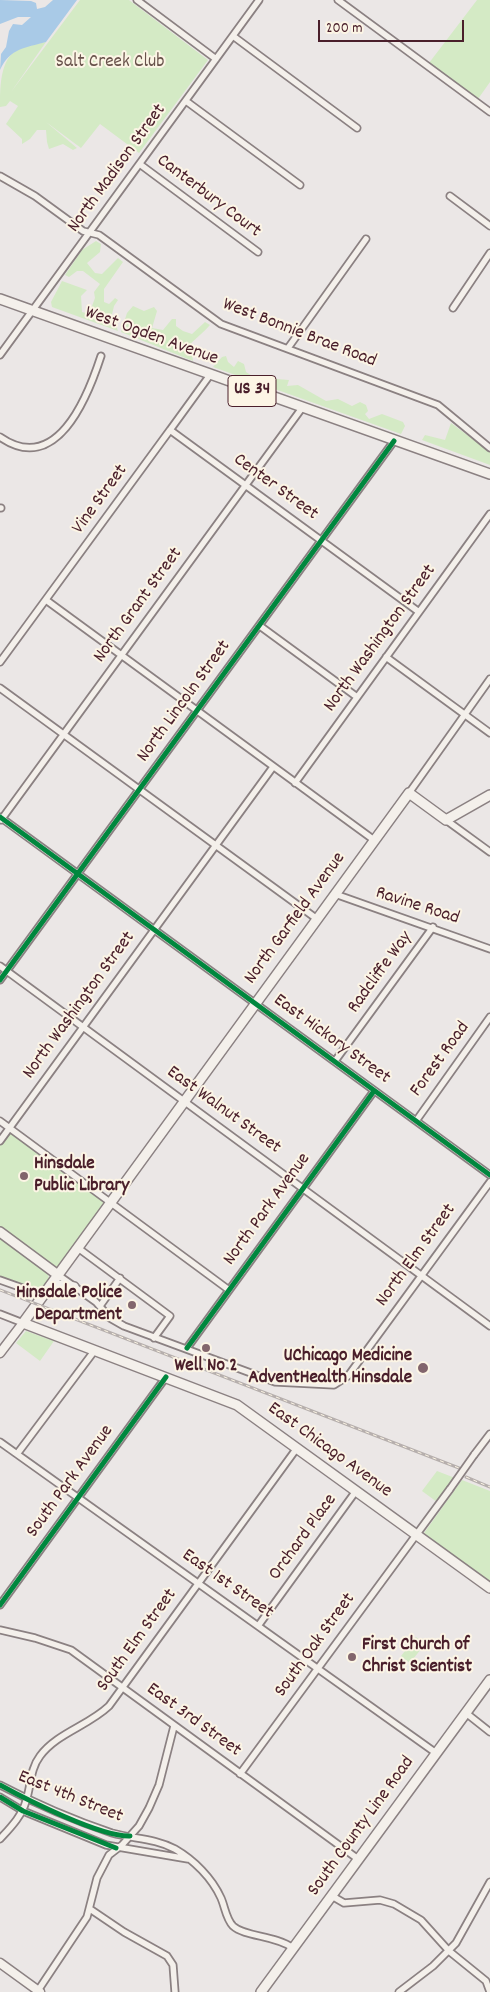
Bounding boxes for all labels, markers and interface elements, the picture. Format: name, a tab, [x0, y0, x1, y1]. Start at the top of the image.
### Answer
scale bar	[320, 10, 466, 42]
text: 200 m	[326, 18, 363, 40]
park label: Salt Creek Club	[56, 52, 164, 74]
street label: North Madison Street	[64, 100, 172, 238]
street label: Canterbury Court	[151, 150, 265, 244]
street label: West Bonnie Brae Road	[219, 294, 379, 374]
street label: West Ogden Avenue	[81, 302, 221, 372]
road number: US 34	[228, 376, 276, 406]
street label: Center Street	[228, 450, 322, 526]
street label: Vine Street	[68, 461, 134, 539]
street label: North Grant Street	[90, 544, 188, 668]
street label: North Washington Street	[320, 561, 442, 717]
street label: North Lincoln Street	[133, 637, 237, 767]
street label: North Garfield Avenue	[241, 849, 351, 989]
street label: Ravine Road	[372, 883, 462, 931]
street label: North Washington Street	[19, 928, 141, 1084]
street label: Radcliffe Way	[344, 928, 418, 1018]
street label: East Hickory Street	[268, 990, 394, 1090]
street label: Forest Road	[406, 1018, 476, 1102]
street label: East Walnut Street	[161, 1062, 285, 1160]
street label: North Park Avenue	[219, 1149, 317, 1271]
place label: Hinsdale Public Library	[34, 1154, 129, 1198]
marker: Hinsdale Public Library	[18, 1170, 30, 1182]
street label: North Elm Street	[372, 1200, 462, 1312]
place label: Hinsdale Police Department	[16, 1283, 122, 1327]
marker: Hinsdale Police Department	[126, 1299, 138, 1311]
marker: Well No 2	[200, 1342, 212, 1354]
place label: UChicago Medicine AdventHealth Hinsdale	[248, 1346, 412, 1390]
place label: Well No 2	[174, 1356, 238, 1378]
marker: UChicago Medicine AdventHealth Hinsdale	[416, 1361, 430, 1375]
street label: East Chicago Avenue	[262, 1398, 396, 1504]
street label: South Park Avenue	[22, 1421, 120, 1543]
street label: Orchard Place	[265, 1490, 343, 1586]
street label: East 1st Street	[177, 1545, 277, 1625]
street label: South Elm Street	[93, 1585, 183, 1697]
street label: South Oak Street	[271, 1589, 361, 1703]
place label: First Church of Christ Scientist	[362, 1635, 472, 1679]
marker: First Church of Christ Scientist	[346, 1651, 358, 1663]
street label: East 3rd Street	[141, 1679, 245, 1763]
street label: South County Line Road	[304, 1753, 420, 1901]
street label: East 4th Street	[14, 1767, 126, 1829]

